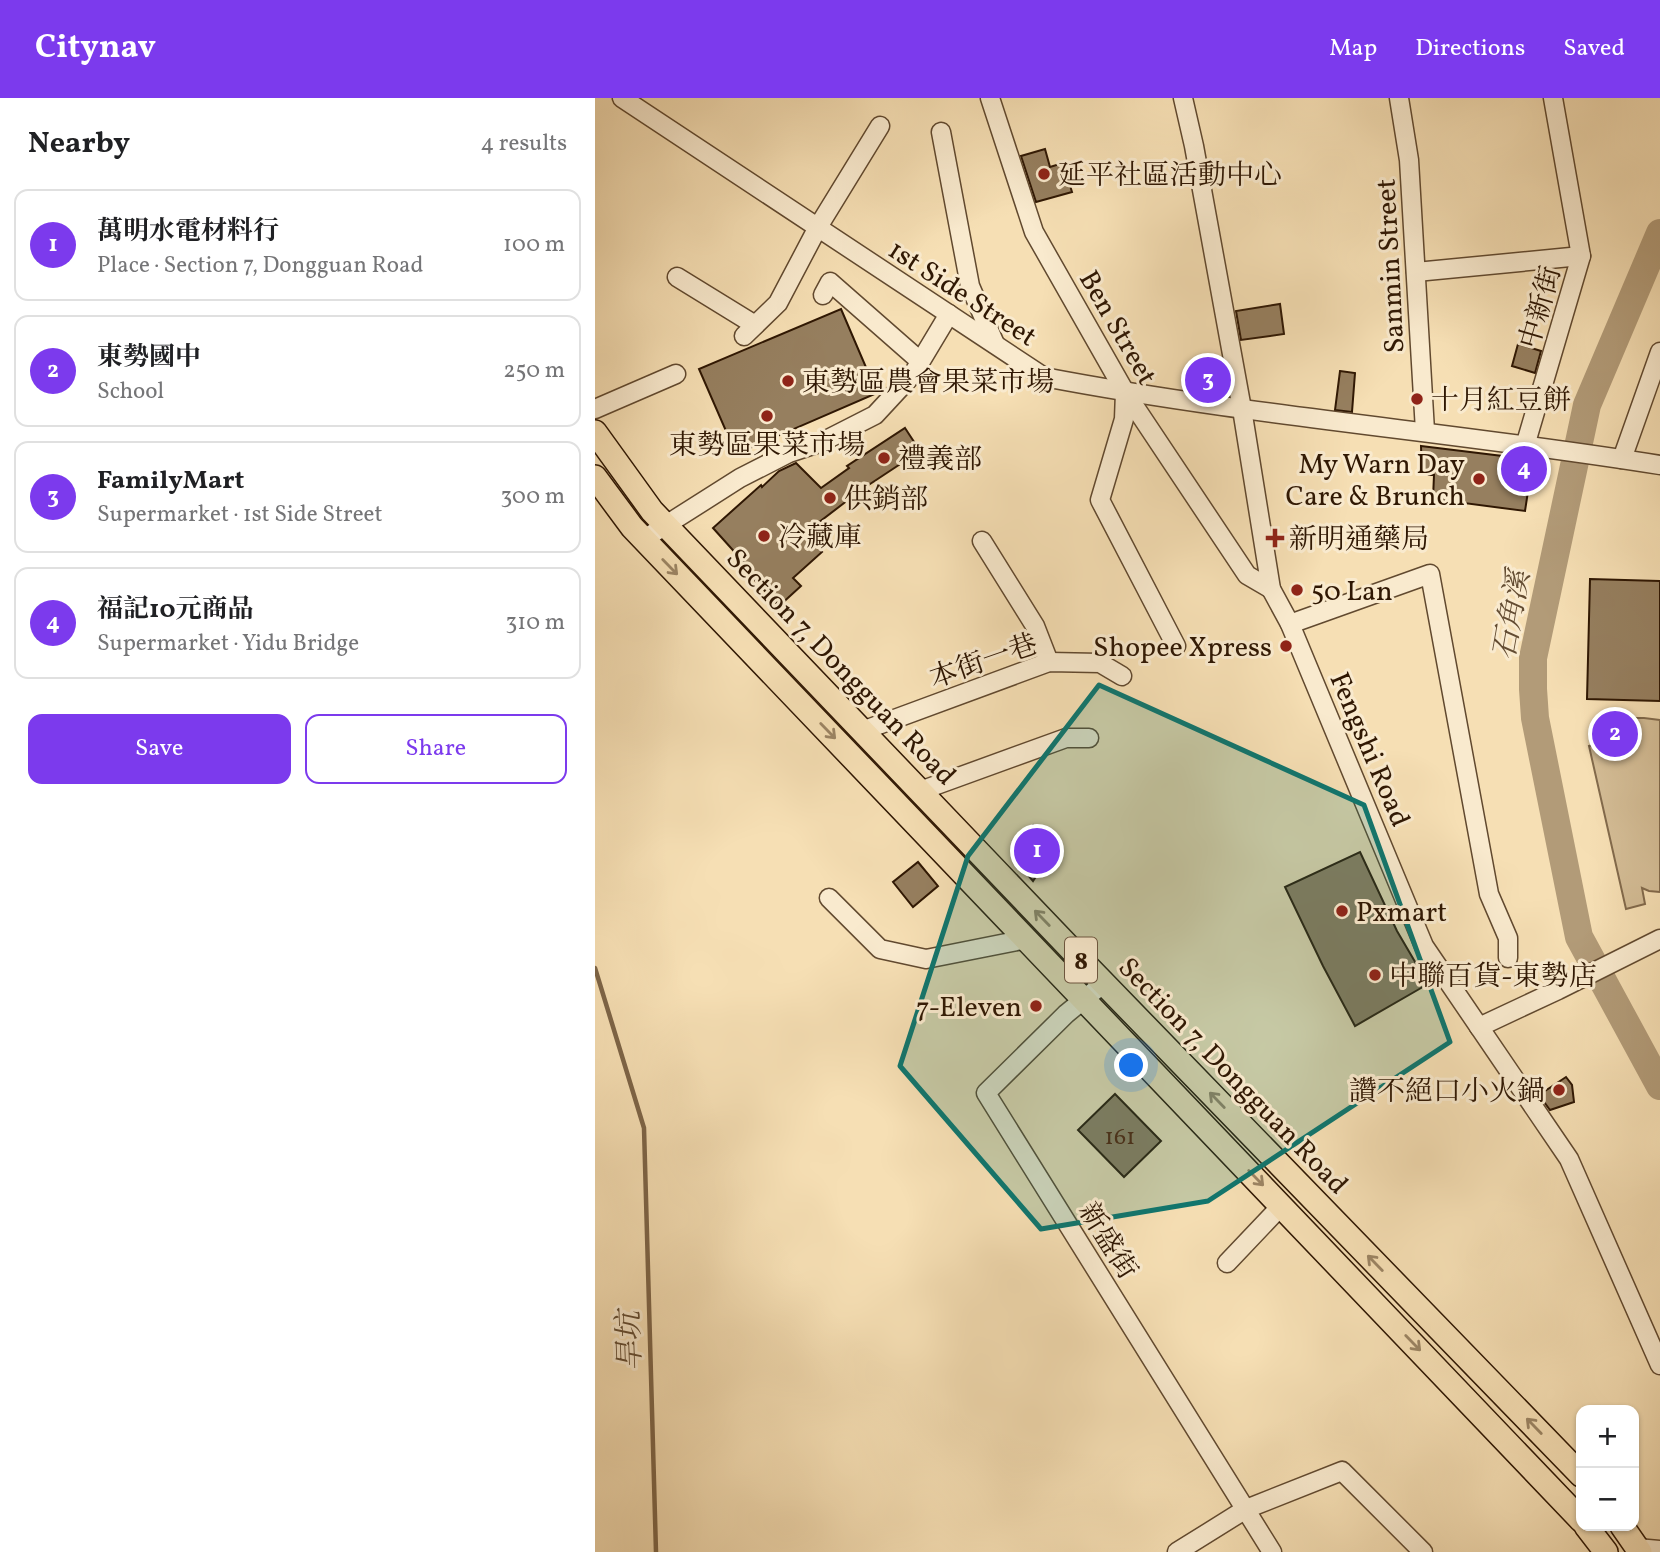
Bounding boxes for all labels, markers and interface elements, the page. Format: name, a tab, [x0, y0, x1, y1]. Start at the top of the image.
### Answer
text: Citynav	[35, 26, 156, 72]
text: Map	[1329, 32, 1377, 66]
text: Directions	[1415, 32, 1525, 66]
text: Saved	[1563, 32, 1625, 66]
text: Nearby	[28, 123, 130, 165]
text: 4 results	[481, 128, 567, 160]
place label: 延平社區活動中心	[1058, 157, 1282, 196]
marker: 延平社區活動中心	[1036, 166, 1052, 182]
street label: Sanmin Street	[1367, 177, 1416, 354]
text: 萬明水電材料行	[97, 214, 279, 250]
text: 1	[48, 229, 58, 261]
text: 100 m	[503, 229, 565, 261]
street label: 1st Side Street	[880, 231, 1044, 357]
text: Place · Section 7, Dongguan Road	[97, 250, 423, 282]
street label: 中新街	[1511, 262, 1572, 353]
street label: Ben Street	[1068, 264, 1165, 393]
text: 東勢國中	[97, 340, 201, 376]
pin: 3	[1185, 354, 1231, 406]
text: 2	[47, 355, 59, 387]
text: 250 m	[503, 355, 565, 387]
place label: 東勢區農會果菜市場	[802, 364, 1054, 403]
marker: 東勢區農會果菜市場	[780, 373, 796, 389]
text: School	[97, 376, 164, 408]
place label: 十月紅豆餅	[1431, 382, 1571, 421]
marker: 十月紅豆餅	[1409, 391, 1425, 407]
marker: 東勢區果菜市場	[759, 408, 775, 424]
place label: 東勢區果菜市場	[669, 427, 865, 466]
place label: 禮義部	[898, 441, 982, 480]
pin: 4	[1501, 443, 1547, 495]
place label: My Warn Day Care & Brunch	[1286, 446, 1465, 517]
marker: 禮義部	[876, 450, 892, 466]
text: FamilyMart	[97, 463, 244, 499]
marker: My Warn Day Care & Brunch	[1471, 471, 1487, 487]
text: 3	[47, 481, 59, 513]
text: 300 m	[501, 481, 565, 513]
place label: 供銷部	[844, 481, 928, 520]
marker: 供銷部	[822, 490, 838, 506]
text: Supermarket · 1st Side Street	[97, 499, 383, 531]
place label: 冷藏庫	[778, 519, 862, 558]
place label: 新明通藥局	[1289, 521, 1429, 560]
marker: 冷藏庫	[756, 528, 772, 544]
marker: 新明通藥局	[1267, 530, 1283, 546]
street label: Section 7, Dongguan Road	[716, 540, 964, 795]
one-way arrow	[662, 558, 679, 575]
water label: 石角溪	[1484, 564, 1542, 663]
place label: 50 Lan	[1311, 573, 1393, 612]
marker: 50 Lan	[1289, 582, 1305, 598]
text: 福記10元商品	[97, 592, 253, 628]
text: 4	[46, 607, 60, 639]
text: 310 m	[505, 607, 565, 639]
street label: 本街一巷	[925, 626, 1043, 699]
text: Supermarket · Yidu Bridge	[97, 628, 359, 660]
place label: Shopee Xpress	[1093, 629, 1272, 668]
marker: Shopee Xpress	[1278, 638, 1294, 654]
street label: Fengshi Road	[1319, 667, 1419, 833]
pin: 2	[1592, 708, 1638, 760]
button: Save	[28, 714, 291, 784]
button: Share	[305, 714, 567, 784]
one-way arrow	[819, 722, 836, 739]
pin: 1	[1014, 825, 1060, 877]
place label: Pxmart	[1356, 894, 1447, 933]
marker: Pxmart	[1334, 903, 1350, 919]
one-way arrow	[1033, 910, 1050, 927]
road number: 8	[1065, 938, 1097, 982]
street label: Section 7, Dongguan Road	[1108, 949, 1356, 1204]
place label: 中聯百貨-東勢店	[1389, 958, 1597, 997]
marker: 中聯百貨-東勢店	[1367, 967, 1383, 983]
place label: 7-Eleven	[916, 989, 1022, 1028]
marker: 7-Eleven	[1028, 998, 1044, 1014]
your location	[1114, 1048, 1148, 1082]
place label: 讚不絕口小火鍋	[1349, 1073, 1545, 1112]
marker: 讚不絕口小火鍋	[1551, 1082, 1567, 1098]
one-way arrow	[1208, 1091, 1225, 1108]
house number: 161	[1105, 1121, 1135, 1155]
one-way arrow	[1248, 1170, 1265, 1187]
street label: 新盛街	[1068, 1195, 1146, 1287]
one-way arrow	[1367, 1255, 1384, 1272]
water label: 旱坑	[609, 1306, 653, 1372]
one-way arrow	[1405, 1334, 1422, 1351]
map controls	[1576, 1405, 1639, 1531]
button: +	[1576, 1405, 1639, 1468]
one-way arrow	[1525, 1418, 1542, 1435]
button: −	[1576, 1468, 1639, 1531]

